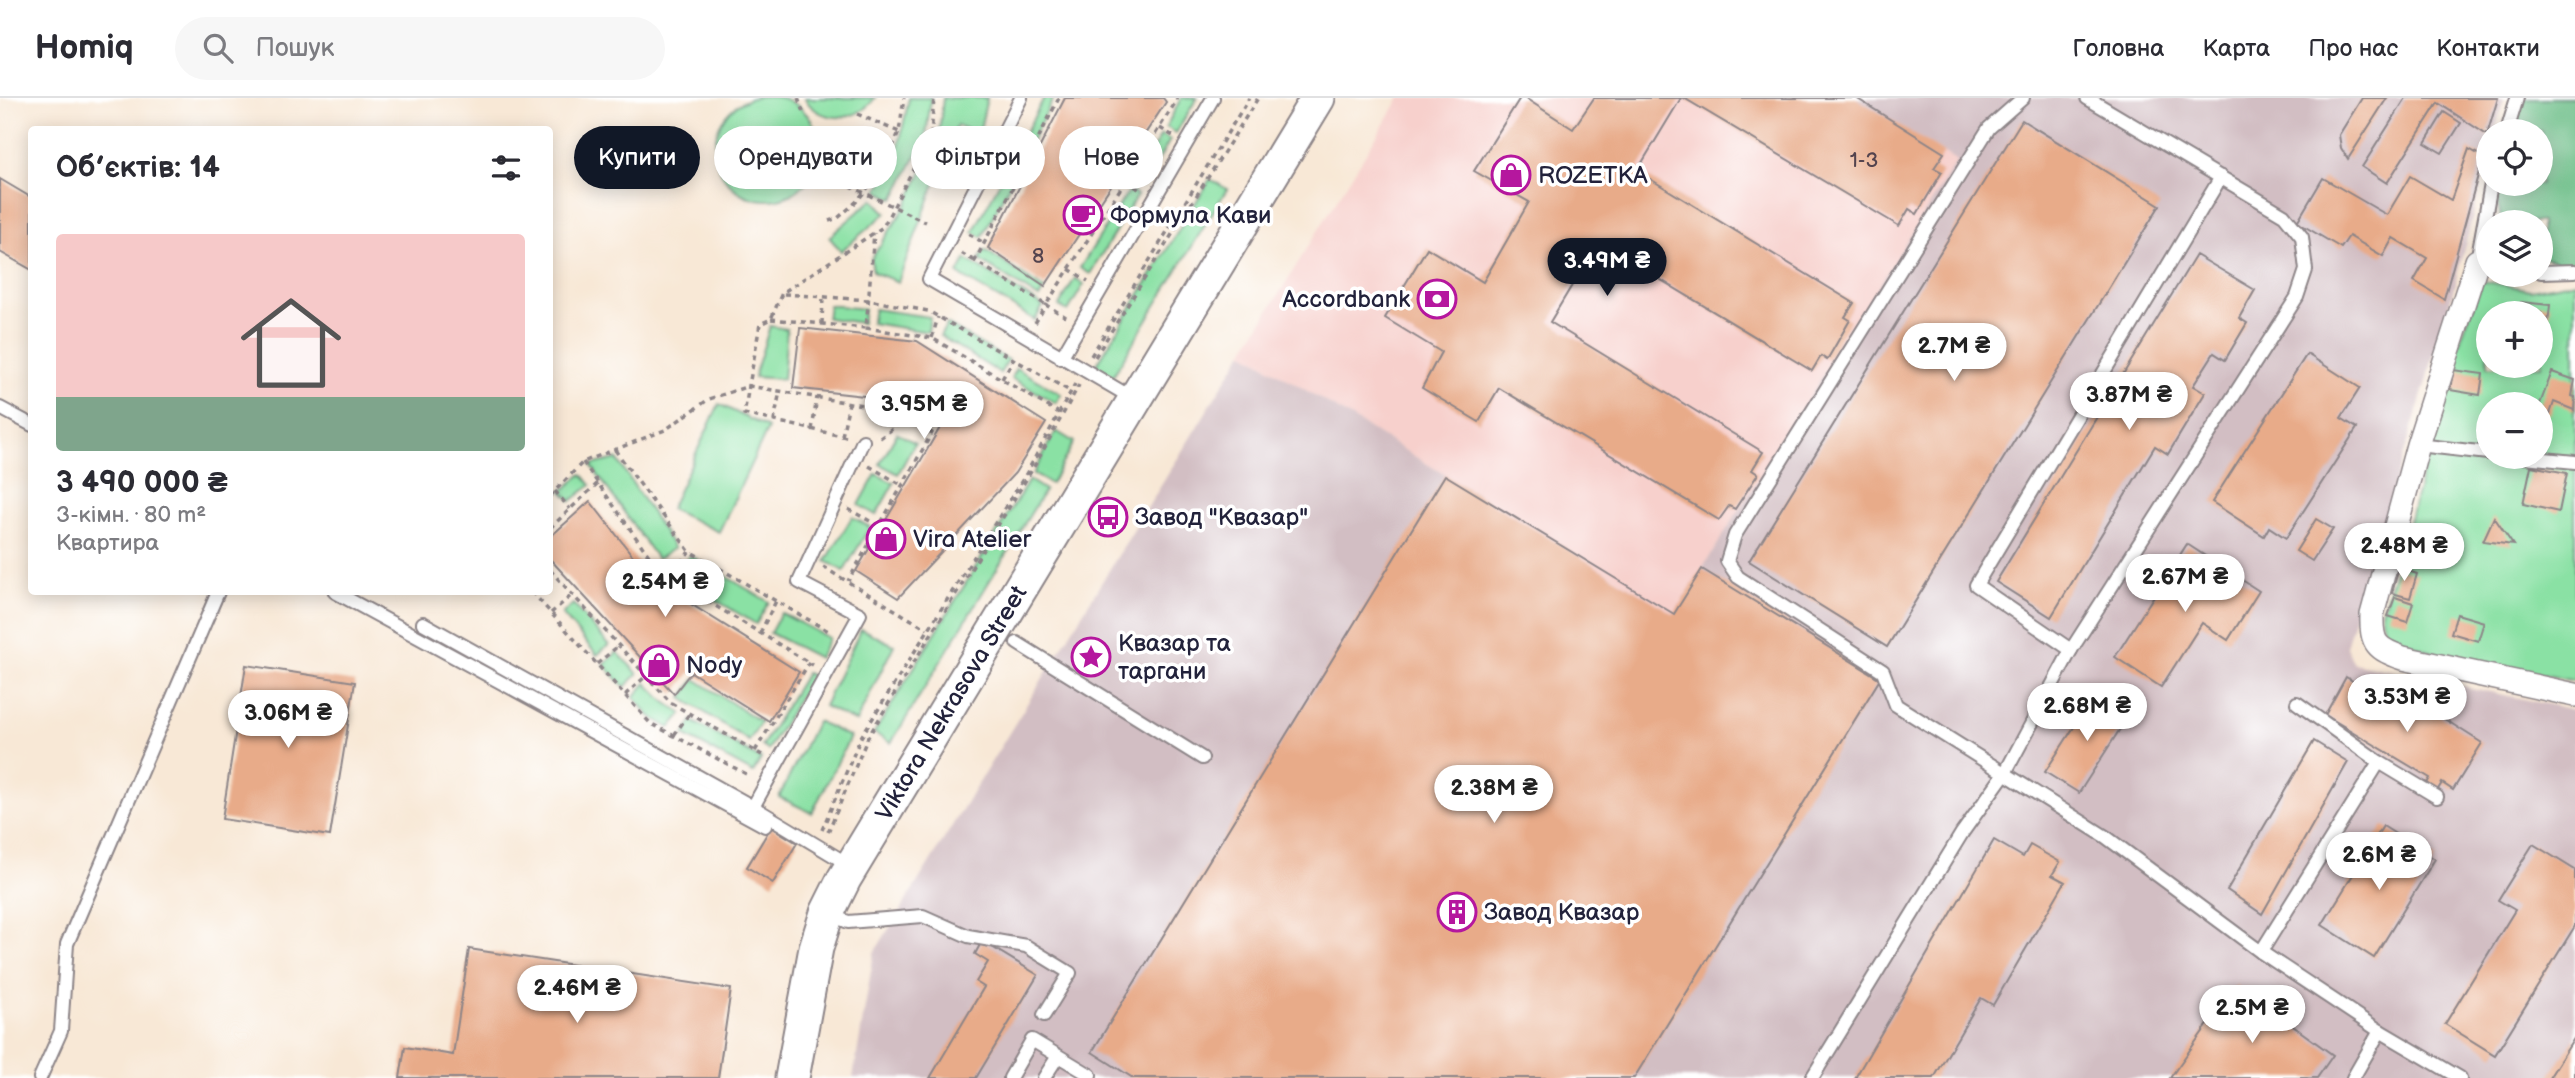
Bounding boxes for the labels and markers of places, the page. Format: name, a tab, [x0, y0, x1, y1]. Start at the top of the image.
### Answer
shop icon: ROZETKA	[1490, 154, 1532, 196]
place label: ROZETKA	[1538, 161, 1648, 190]
cafe icon: Формула Кави	[1062, 194, 1104, 236]
place label: Формула Кави	[1110, 201, 1271, 230]
pin: 3.49M ₴	[1542, 238, 1672, 298]
bank icon: Accordbank	[1416, 278, 1458, 320]
place label: Accordbank	[1282, 285, 1410, 314]
pin: 2.7M ₴	[1897, 324, 2011, 383]
pin: 3.87M ₴	[2064, 372, 2194, 432]
pin: 3.95M ₴	[859, 382, 989, 441]
bus stop icon: Завод "Квазар"	[1087, 496, 1129, 538]
place label: Завод "Квазар"	[1135, 503, 1308, 532]
shop icon: Vira Atelier	[865, 518, 907, 560]
pin: 2.48M ₴	[2339, 524, 2469, 583]
place label: Vira Atelier	[913, 525, 1031, 554]
pin: 2.67M ₴	[2120, 554, 2250, 614]
pin: 2.54M ₴	[600, 560, 730, 619]
place label: Квазар та таргани	[1118, 629, 1231, 686]
place icon: Квазар та таргани	[1070, 636, 1112, 678]
shop icon: Nody	[638, 644, 680, 686]
place label: Nody	[686, 651, 742, 680]
pin: 3.53M ₴	[2342, 674, 2472, 734]
pin: 2.68M ₴	[2022, 684, 2152, 743]
pin: 3.06M ₴	[223, 690, 353, 750]
pin: 2.38M ₴	[1429, 766, 1559, 825]
pin: 2.6M ₴	[2322, 832, 2436, 892]
building icon: Завод Квазар	[1436, 891, 1478, 933]
place label: Завод Квазар	[1484, 898, 1640, 927]
pin: 2.46M ₴	[512, 965, 642, 1025]
pin: 2.5M ₴	[2195, 986, 2309, 1045]

